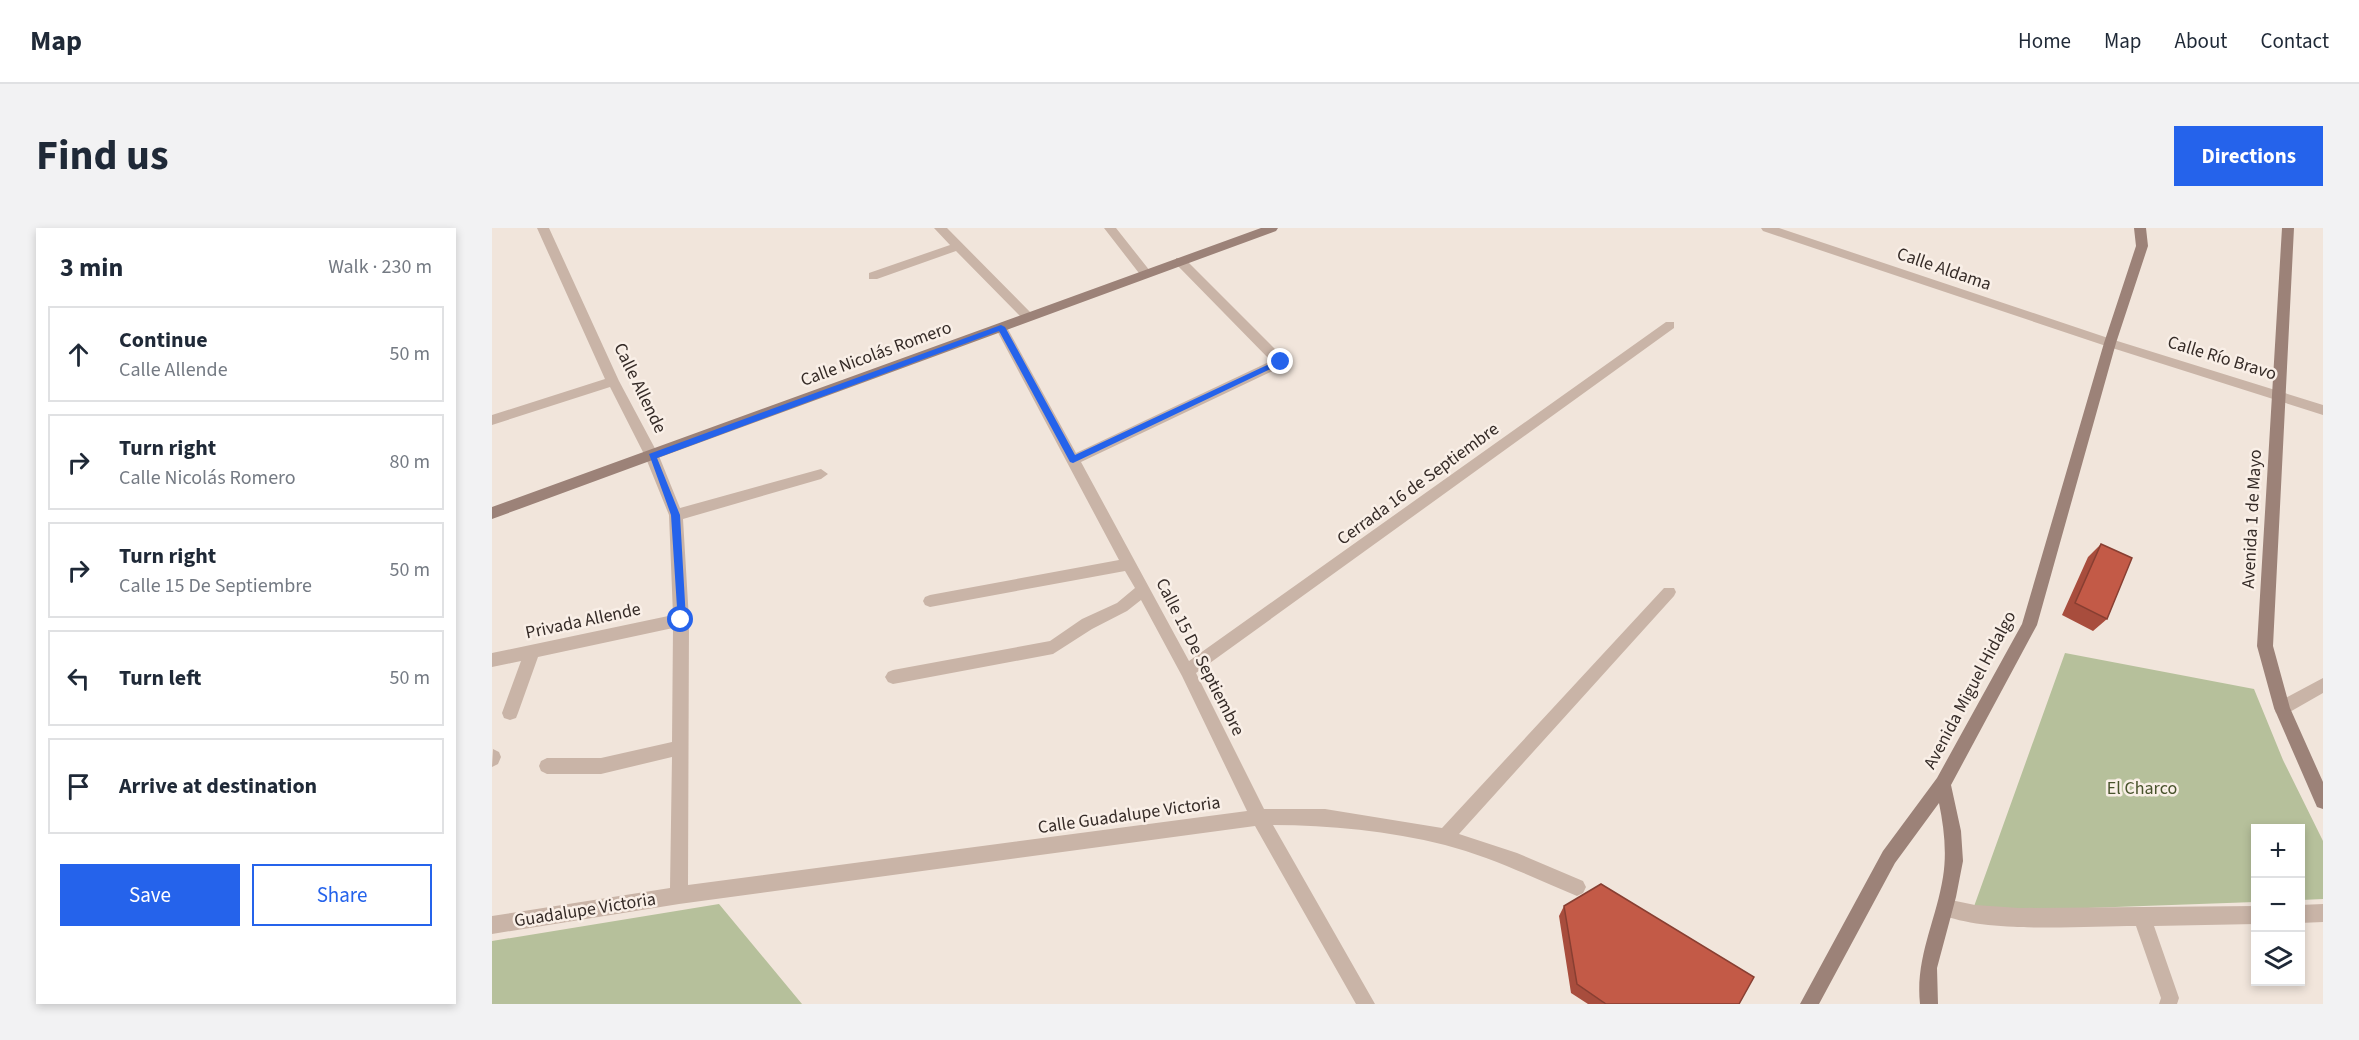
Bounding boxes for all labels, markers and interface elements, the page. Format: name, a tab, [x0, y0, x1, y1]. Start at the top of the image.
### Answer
text: Map	[30, 21, 82, 61]
text: Home	[2018, 26, 2071, 56]
text: Map	[2104, 26, 2142, 56]
text: About	[2175, 26, 2227, 56]
text: Contact	[2260, 26, 2329, 56]
text: Find us	[36, 126, 169, 186]
button: Directions	[2174, 126, 2323, 186]
street label: Calle Aldama	[1893, 241, 1995, 297]
text: 3 min	[60, 249, 123, 286]
text: Walk · 230 m	[328, 253, 432, 281]
street label: Calle Nicolás Romero	[797, 315, 955, 393]
text: Continue	[119, 324, 208, 356]
street label: Calle Río Bravo	[2164, 330, 2280, 386]
icon: ahead	[62, 338, 95, 371]
street label: Calle Allende	[607, 339, 673, 437]
text: 50 m	[390, 340, 430, 368]
route end	[1267, 348, 1293, 374]
text: Calle Allende	[119, 356, 228, 384]
street label: Cerrada 16 de Septiembre	[1332, 417, 1504, 551]
text: Turn right	[119, 432, 216, 464]
icon: right	[62, 446, 95, 479]
text: 80 m	[390, 448, 430, 476]
street label: Avenida 1 de Mayo	[2236, 449, 2268, 589]
text: Calle Nicolás Romero	[119, 464, 296, 492]
text: Turn right	[119, 540, 216, 572]
icon: right	[62, 554, 95, 587]
text: 50 m	[390, 556, 430, 584]
text: Calle 15 De Septiembre	[119, 572, 312, 600]
street label: Calle 15 De Septiembre	[1149, 574, 1251, 740]
street label: Privada Allende	[523, 597, 643, 645]
route start	[667, 606, 693, 632]
street label: Avenida Miguel Hidalgo	[1918, 607, 2022, 773]
icon: left	[62, 662, 95, 695]
text: Turn left	[119, 662, 201, 694]
text: 50 m	[390, 664, 430, 692]
icon: arrive	[62, 770, 95, 803]
text: Arrive at destination	[119, 770, 317, 802]
park label: El Charco	[2107, 776, 2177, 801]
street label: Calle Guadalupe Victoria	[1036, 790, 1222, 840]
map controls	[2251, 824, 2305, 986]
button: +	[2251, 824, 2305, 878]
button: Save	[60, 864, 240, 926]
button: Share	[252, 864, 432, 926]
button: −	[2251, 878, 2305, 932]
street label: Guadalupe Victoria	[512, 886, 658, 934]
button: layers	[2251, 932, 2305, 986]

